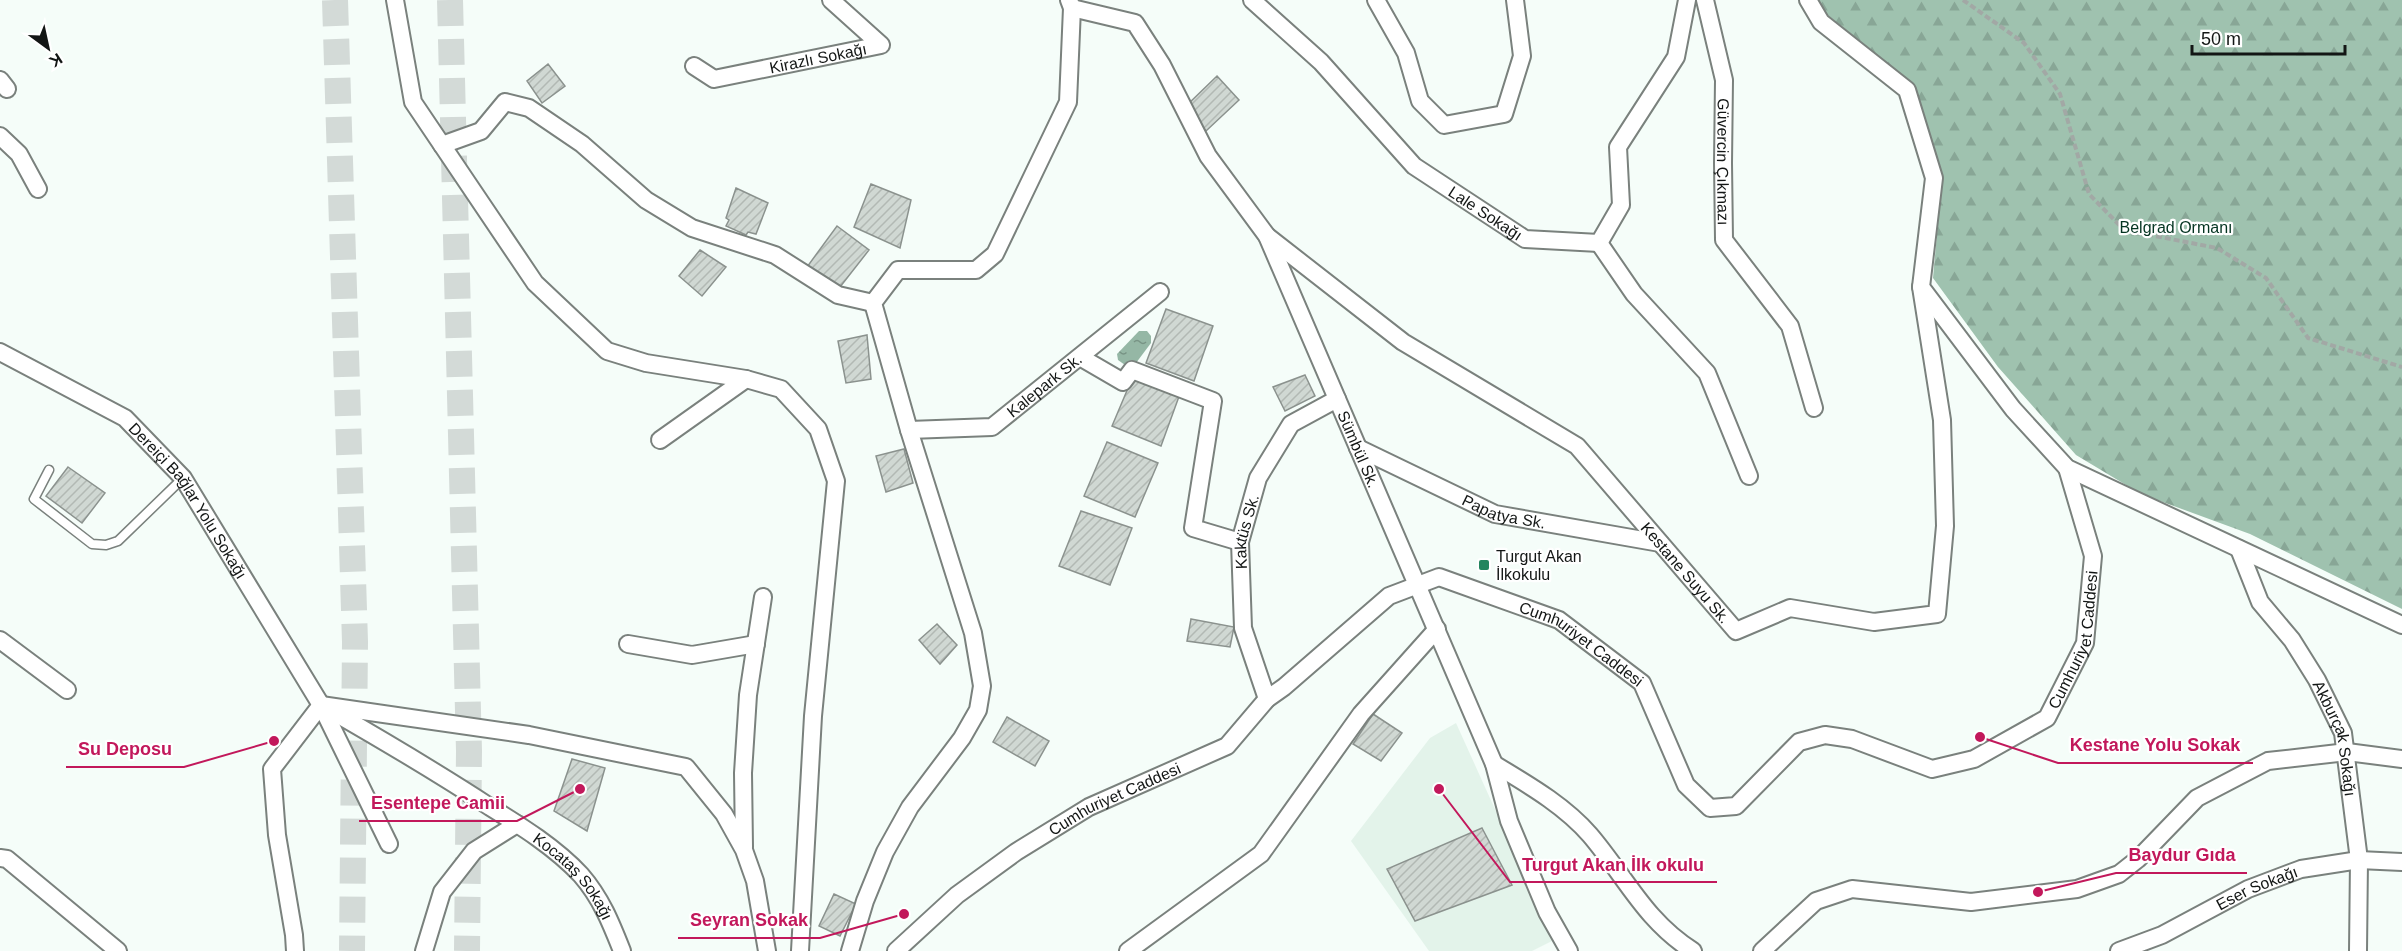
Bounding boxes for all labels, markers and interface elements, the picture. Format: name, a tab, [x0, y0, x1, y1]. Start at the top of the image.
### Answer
north arrow	[18, 18, 78, 78]
scale bar	[2192, 18, 2345, 56]
text: 50 m	[2201, 29, 2241, 49]
street label: Kirazlı Sokağı	[768, 40, 868, 76]
text: K	[46, 50, 65, 71]
street label: Güvercin Çıkmazı	[1714, 98, 1732, 225]
street label: Lale Sokağı	[1446, 183, 1526, 243]
park label: Belgrad Ormanı	[2120, 219, 2232, 236]
street label: Kalepark Sk.	[1003, 350, 1085, 420]
street label: Sümbül Sk.	[1335, 408, 1383, 490]
street label: Dereiçi Bağlar Yolu Sokağı	[126, 419, 251, 582]
street label: Papatya Sk.	[1460, 491, 1547, 531]
street label: Kaktüs Sk.	[1231, 492, 1262, 570]
street label: Kestane Suyu Sk.	[1638, 519, 1734, 626]
place label: Turgut Akan İlkokulu	[1496, 548, 1582, 583]
marker: Turgut Akan İlkokulu	[1477, 558, 1491, 572]
street label: Cumhuriyet Caddesi	[2045, 570, 2100, 711]
street label: Cumhuriyet Caddesi	[1517, 598, 1647, 689]
street label: Akburçak Sokağı	[2310, 678, 2359, 797]
callout: Kestane Yolu Sokak	[2058, 727, 2253, 763]
callout: Su Deposu	[66, 731, 184, 767]
text: Kestane Yolu Sokak	[2070, 735, 2241, 755]
text: Su Deposu	[78, 739, 172, 759]
street label: Cumhuriyet Caddesi	[1045, 759, 1183, 838]
callout: Esentepe Camii	[359, 785, 517, 821]
text: Esentepe Camii	[371, 793, 505, 813]
street label: Kocataş Sokağı	[530, 829, 616, 922]
callout: Baydur Gıda	[2116, 837, 2247, 873]
text: Baydur Gıda	[2128, 845, 2236, 865]
callout: Turgut Akan İlk okulu	[1510, 846, 1717, 882]
text: Turgut Akan İlk okulu	[1522, 855, 1704, 875]
street label: Eser Sokağı	[2213, 863, 2300, 913]
callout: Seyran Sokak	[678, 902, 820, 938]
text: Seyran Sokak	[690, 910, 809, 930]

